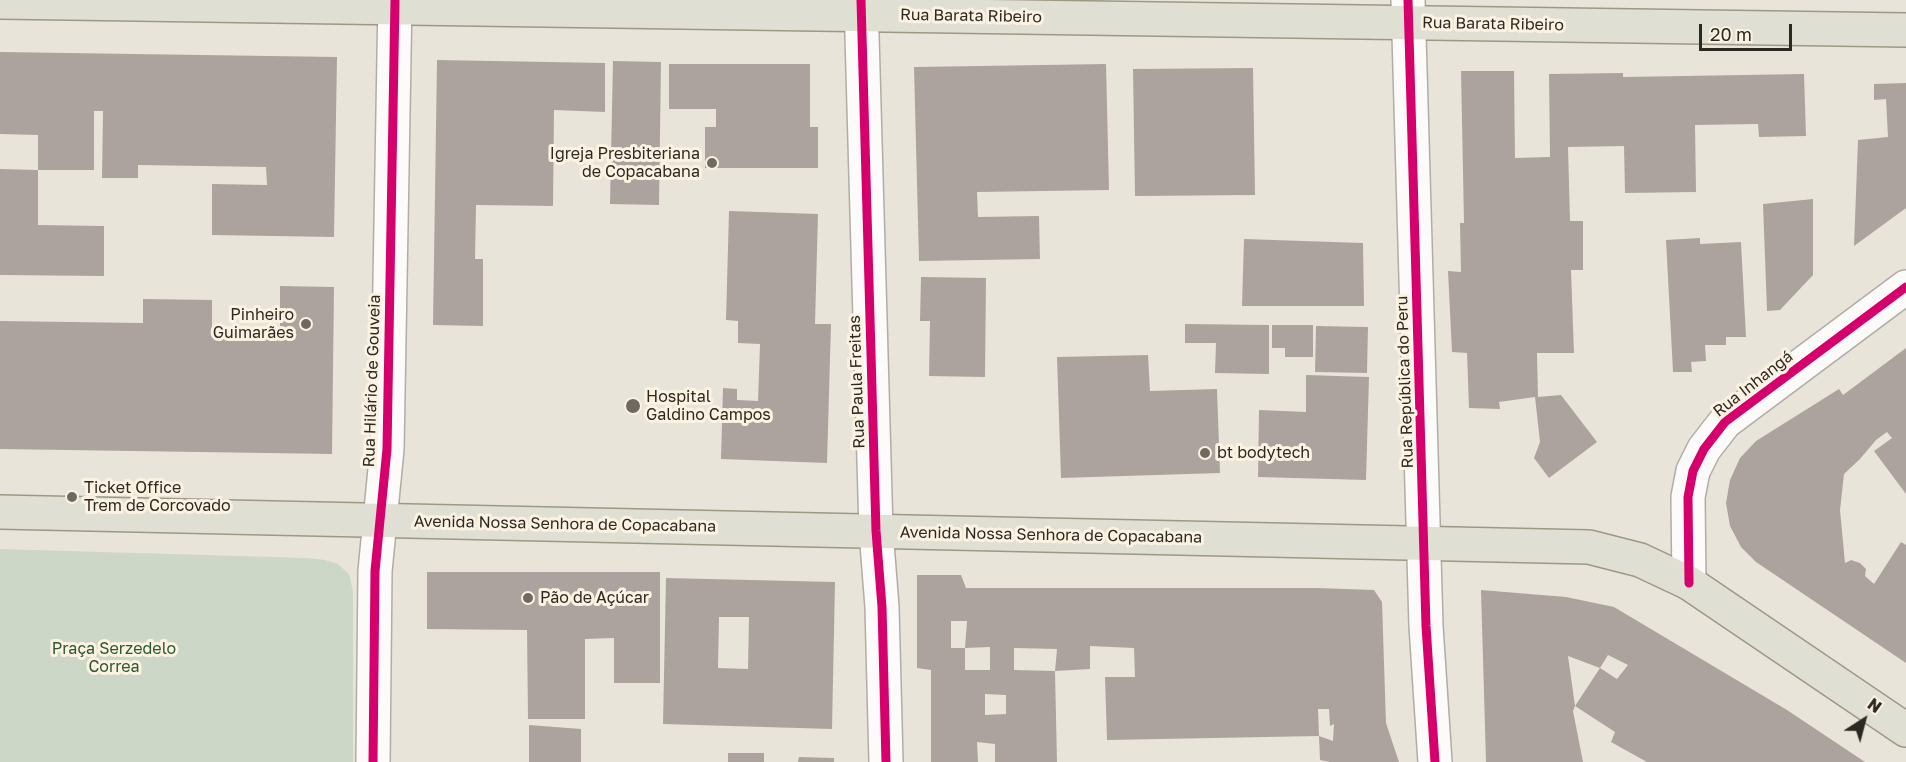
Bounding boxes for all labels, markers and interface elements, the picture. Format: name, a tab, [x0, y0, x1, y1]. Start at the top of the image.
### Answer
street label: Rua Barata Ribeiro	[900, 5, 1042, 27]
scale bar	[1702, 12, 1795, 50]
street label: Rua Barata Ribeiro	[1422, 13, 1564, 35]
text: 20 m	[1710, 23, 1752, 45]
place label: Igreja Presbiteriana de Copacabana	[550, 144, 700, 182]
marker: Igreja Presbiteriana de Copacabana	[705, 156, 719, 170]
street label: Rua Hilário de Gouveia	[359, 294, 385, 468]
street label: Rua República do Peru	[1392, 295, 1418, 469]
place label: Pinheiro Guimarães	[213, 305, 294, 343]
street label: Rua Paula Freitas	[845, 315, 869, 449]
marker: Pinheiro Guimarães	[299, 317, 313, 331]
street label: Rua Inhangá	[1709, 347, 1797, 421]
place label: Hospital Galdino Campos	[646, 387, 771, 425]
marker: Hospital Galdino Campos	[624, 397, 642, 415]
place label: bt bodytech	[1217, 443, 1310, 463]
marker: bt bodytech	[1198, 446, 1212, 460]
place label: Ticket Office Trem de Corcovado	[84, 478, 231, 516]
marker: Ticket Office Trem de Corcovado	[65, 490, 79, 504]
street label: Avenida Nossa Senhora de Copacabana	[414, 512, 716, 536]
street label: Avenida Nossa Senhora de Copacabana	[900, 523, 1202, 547]
place label: Pão de Açúcar	[540, 588, 649, 608]
marker: Pão de Açúcar	[521, 591, 535, 605]
park label: Praça Serzedelo Correa	[52, 639, 176, 677]
north arrow	[1834, 690, 1894, 750]
text: N	[1864, 694, 1885, 717]

